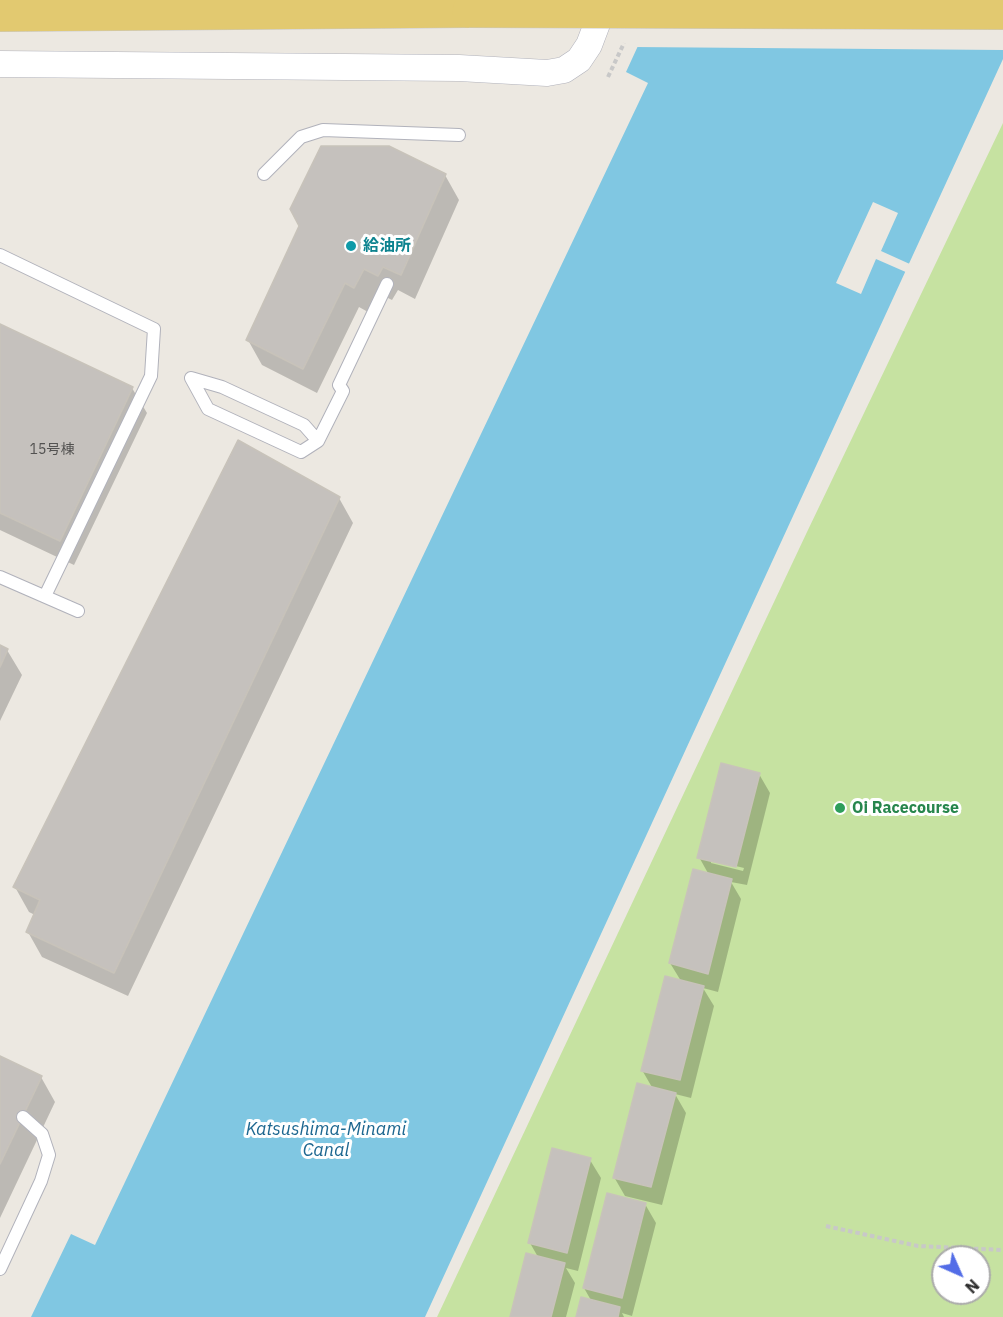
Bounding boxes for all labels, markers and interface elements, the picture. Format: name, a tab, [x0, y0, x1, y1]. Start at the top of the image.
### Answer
place label: 給油所	[363, 236, 411, 256]
marker: 給油所	[344, 239, 358, 253]
house number: 15号棟	[30, 442, 74, 458]
place label: Oi Racecourse	[852, 798, 959, 818]
marker: Oi Racecourse	[833, 801, 847, 815]
water label: Katsushima-Minami Canal	[246, 1119, 406, 1162]
north arrow	[931, 1245, 991, 1305]
text: N	[961, 1275, 983, 1297]

